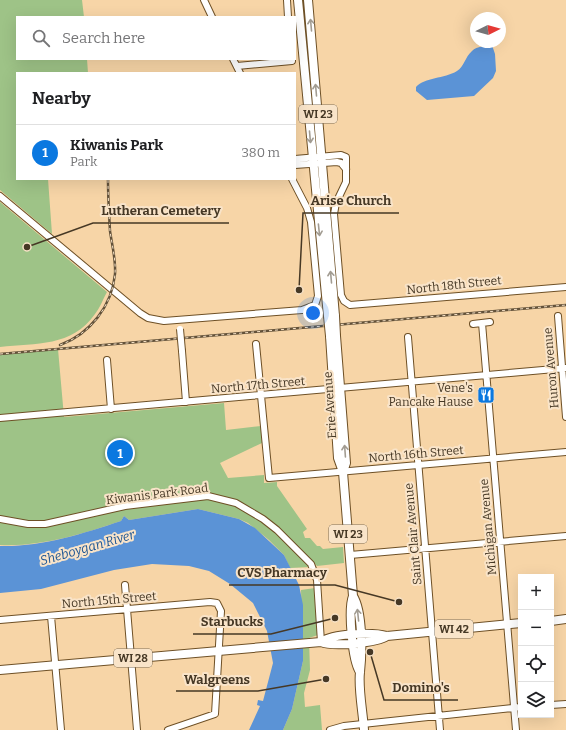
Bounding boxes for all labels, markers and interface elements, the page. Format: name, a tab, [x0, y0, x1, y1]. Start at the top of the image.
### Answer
north arrow	[470, 12, 506, 48]
search box	[16, 16, 296, 60]
one-way arrow	[307, 19, 314, 32]
icon: search	[30, 27, 52, 49]
text: Search here	[62, 29, 145, 47]
one-way arrow	[312, 84, 319, 97]
text: Nearby	[32, 88, 91, 109]
road number: WI 23	[299, 105, 337, 123]
one-way arrow	[307, 130, 314, 143]
text: Kiwanis Park	[70, 136, 163, 154]
text: 1	[42, 145, 48, 160]
text: 380 m	[241, 145, 280, 160]
text: Park	[70, 154, 97, 169]
callout: Arise Church	[303, 188, 399, 213]
text: Arise Church	[311, 193, 392, 208]
callout: Lutheran Cemetery	[93, 198, 229, 223]
text: Lutheran Cemetery	[101, 203, 222, 218]
one-way arrow	[315, 223, 323, 236]
one-way arrow	[328, 271, 335, 284]
street label: North 18th Street	[406, 273, 503, 297]
your location	[303, 303, 323, 323]
street label: Huron Avenue	[540, 327, 562, 409]
street label: Erie Avenue	[321, 371, 339, 439]
street label: North 17th Street	[210, 374, 306, 396]
place label: Vene's Pancake Hause	[388, 381, 473, 409]
restaurant icon: Vene's Pancake Hause	[476, 385, 496, 405]
pin: 1	[107, 438, 133, 468]
street label: North 16th Street	[368, 443, 465, 465]
one-way arrow	[342, 445, 349, 458]
street label: Michigan Avenue	[477, 478, 499, 576]
street label: Kiwanis Park Road	[105, 481, 209, 507]
street label: Saint Clair Avenue	[402, 483, 424, 585]
road number: WI 23	[329, 525, 367, 543]
water label: Sheboygan River	[38, 527, 137, 568]
callout: CVS Pharmacy	[229, 560, 335, 585]
text: CVS Pharmacy	[237, 565, 328, 580]
map controls	[518, 574, 554, 718]
button: +	[518, 574, 554, 610]
street label: North 15th Street	[61, 589, 157, 611]
callout: Starbucks	[193, 609, 271, 634]
one-way arrow	[355, 609, 362, 622]
button: −	[518, 610, 554, 646]
text: Starbucks	[201, 614, 263, 629]
road number: WI 42	[435, 620, 473, 638]
button: locate	[518, 646, 554, 682]
road number: WI 28	[114, 649, 152, 667]
callout: Walgreens	[176, 666, 258, 691]
text: Walgreens	[184, 672, 250, 687]
callout: Domino's	[384, 675, 458, 700]
text: Domino's	[392, 680, 450, 695]
button: layers	[518, 682, 554, 718]

